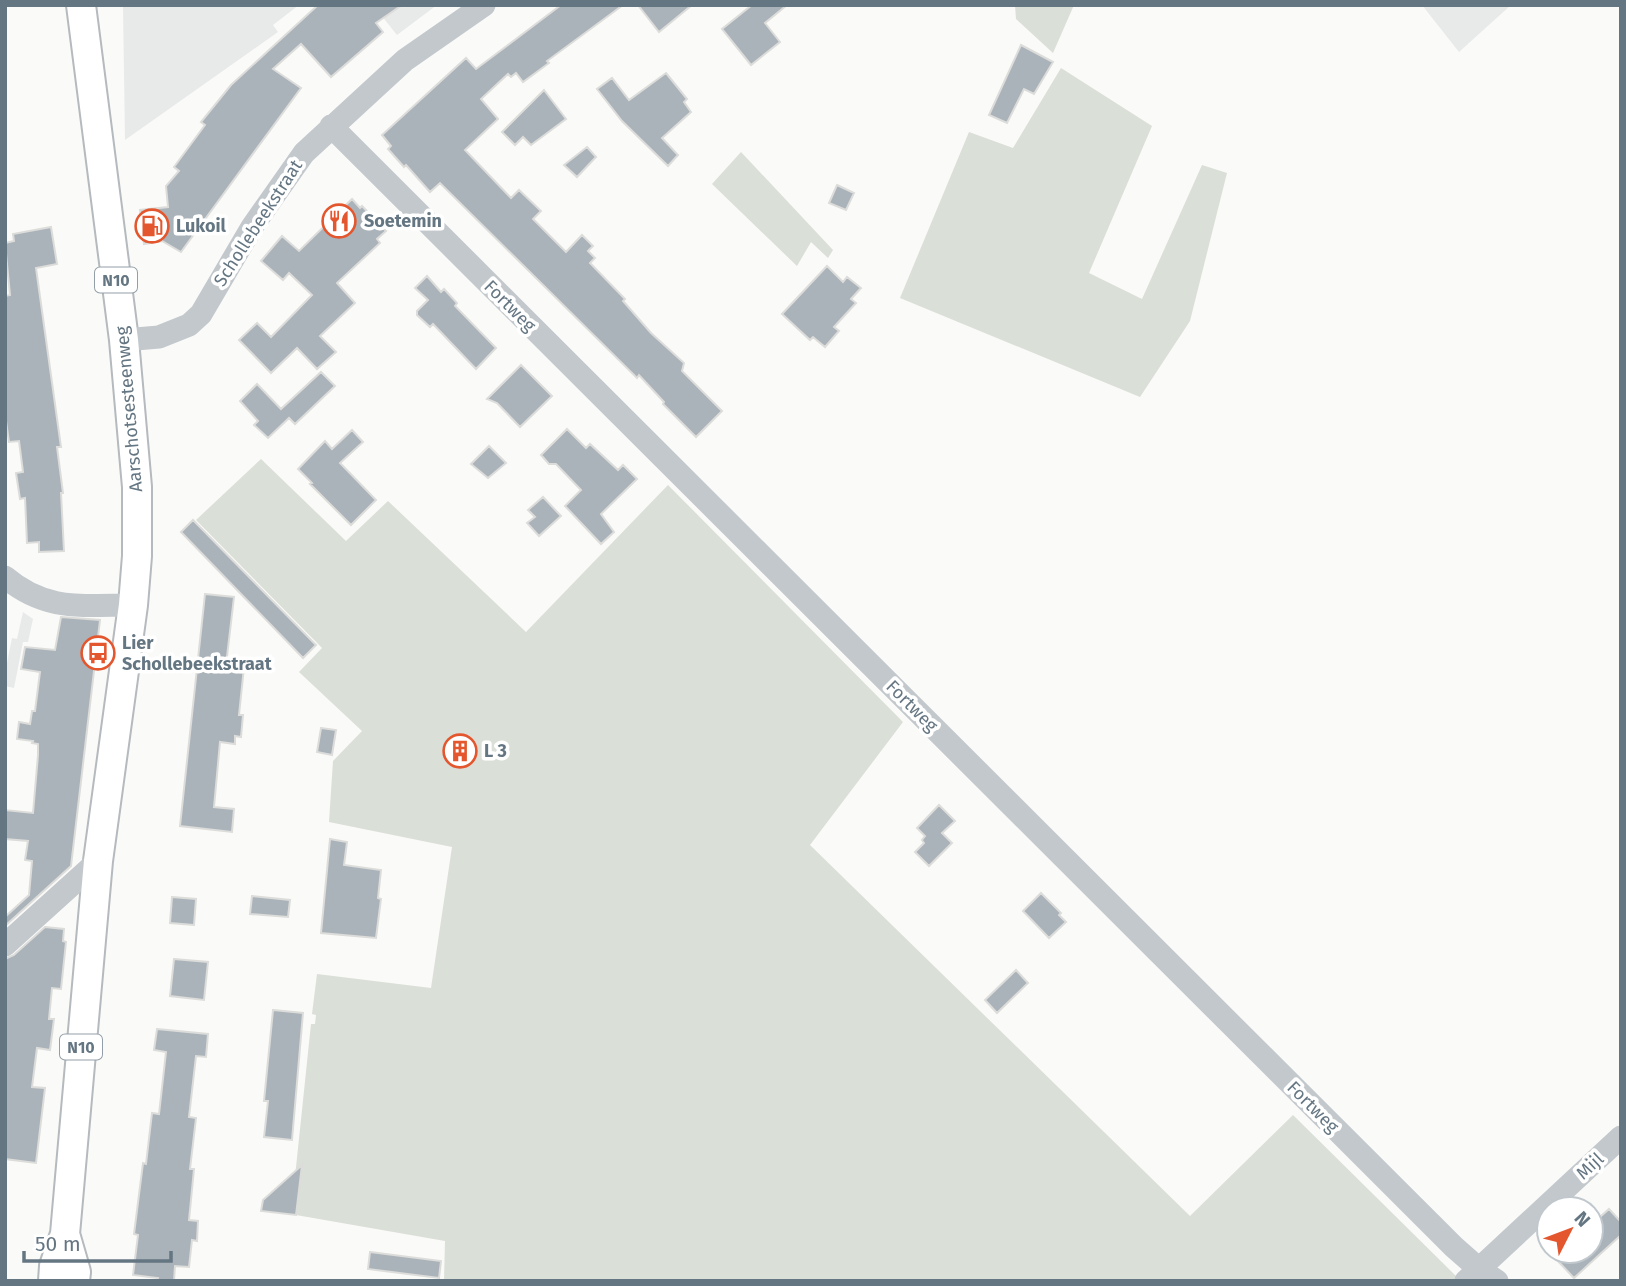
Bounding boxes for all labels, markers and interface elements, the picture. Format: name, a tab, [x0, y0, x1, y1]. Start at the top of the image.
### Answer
street label: Schollebeekstraat	[209, 155, 307, 290]
restaurant icon: Soetemin	[320, 202, 358, 240]
fuel station icon: Lukoil	[133, 207, 171, 245]
place label: Soetemin	[364, 210, 442, 232]
place label: Lukoil	[176, 215, 227, 237]
road number: N10	[95, 268, 137, 292]
street label: Fortweg	[480, 276, 541, 337]
street label: Aarschotsesteenweg	[111, 325, 147, 493]
place label: Lier Schollebeekstraat	[122, 632, 273, 675]
bus stop icon: Lier Schollebeekstraat	[79, 634, 117, 672]
street label: Fortweg	[882, 676, 943, 737]
building icon: L 3	[441, 732, 479, 770]
place label: L 3	[484, 740, 507, 762]
road number: N10	[60, 1035, 102, 1060]
street label: Fortweg	[1283, 1077, 1344, 1138]
street label: Mijl	[1572, 1148, 1608, 1184]
north arrow	[1535, 1195, 1605, 1265]
text: N	[1569, 1207, 1595, 1231]
scale bar	[24, 1220, 172, 1264]
text: 50 m	[35, 1231, 81, 1257]

